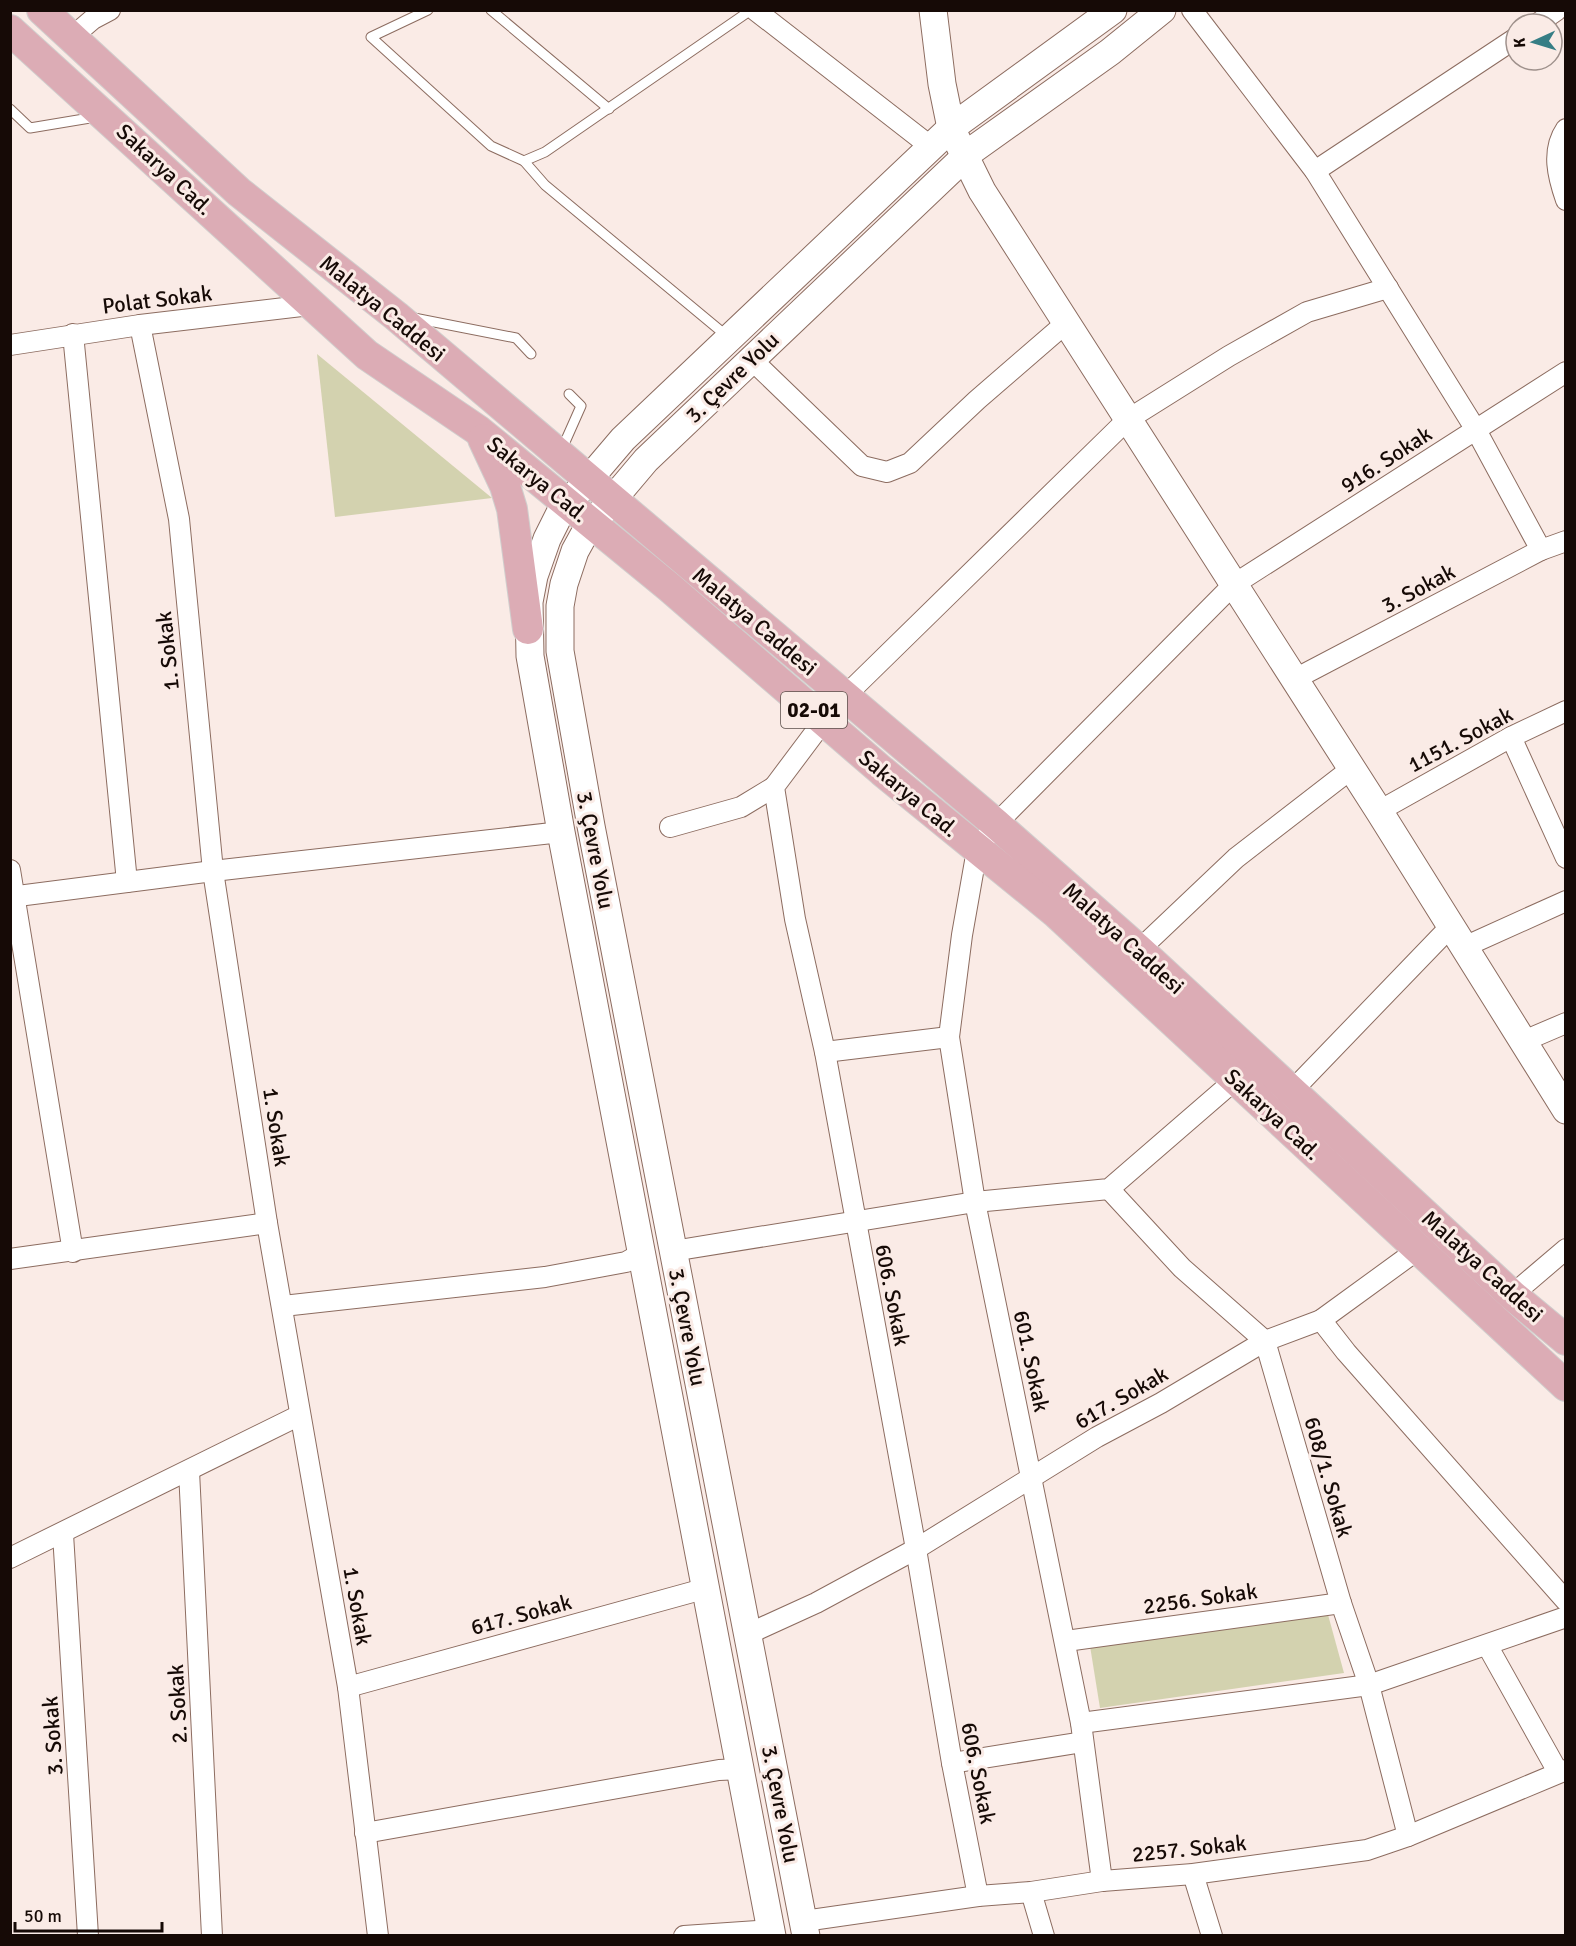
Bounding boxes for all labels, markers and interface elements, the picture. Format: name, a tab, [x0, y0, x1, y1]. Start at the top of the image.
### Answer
north arrow	[1504, 12, 1564, 72]
text: K	[1510, 37, 1530, 49]
street label: Sakarya Cad.	[111, 118, 218, 221]
street label: Malatya Caddesi	[314, 249, 451, 367]
street label: Polat Sokak	[101, 279, 213, 320]
street label: 3. Çevre Yolu	[680, 326, 785, 429]
street label: 916. Sokak	[1336, 420, 1437, 499]
street label: Sakarya Cad.	[482, 431, 594, 528]
street label: 3. Sokak	[1377, 558, 1460, 619]
street label: Malatya Caddesi	[687, 561, 822, 681]
street label: 1. Sokak	[150, 610, 185, 692]
road number: 02-01	[781, 692, 847, 728]
street label: 1151. Sokak	[1403, 701, 1517, 778]
street label: Sakarya Cad.	[853, 744, 964, 843]
street label: 3. Çevre Yolu	[571, 789, 620, 911]
street label: Malatya Caddesi	[1057, 877, 1190, 1000]
street label: Sakarya Cad.	[1219, 1063, 1326, 1166]
street label: 1. Sokak	[257, 1086, 296, 1168]
street label: Malatya Caddesi	[1416, 1205, 1549, 1328]
street label: 606. Sokak	[869, 1242, 916, 1348]
street label: 3. Çevre Yolu	[663, 1266, 712, 1388]
street label: 601. Sokak	[1008, 1308, 1055, 1414]
street label: 617. Sokak	[1070, 1360, 1173, 1435]
street label: 608/1. Sokak	[1298, 1414, 1359, 1541]
street label: 1. Sokak	[337, 1565, 378, 1648]
street label: 2256. Sokak	[1141, 1577, 1259, 1620]
street label: 617. Sokak	[468, 1588, 574, 1641]
street label: 2. Sokak	[162, 1664, 193, 1744]
street label: 3. Sokak	[36, 1695, 69, 1777]
street label: 606. Sokak	[955, 1720, 1002, 1826]
street label: 3. Çevre Yolu	[756, 1743, 805, 1865]
street label: 2257. Sokak	[1130, 1829, 1248, 1868]
scale bar	[15, 1895, 162, 1933]
text: 50 m	[24, 1905, 62, 1927]

